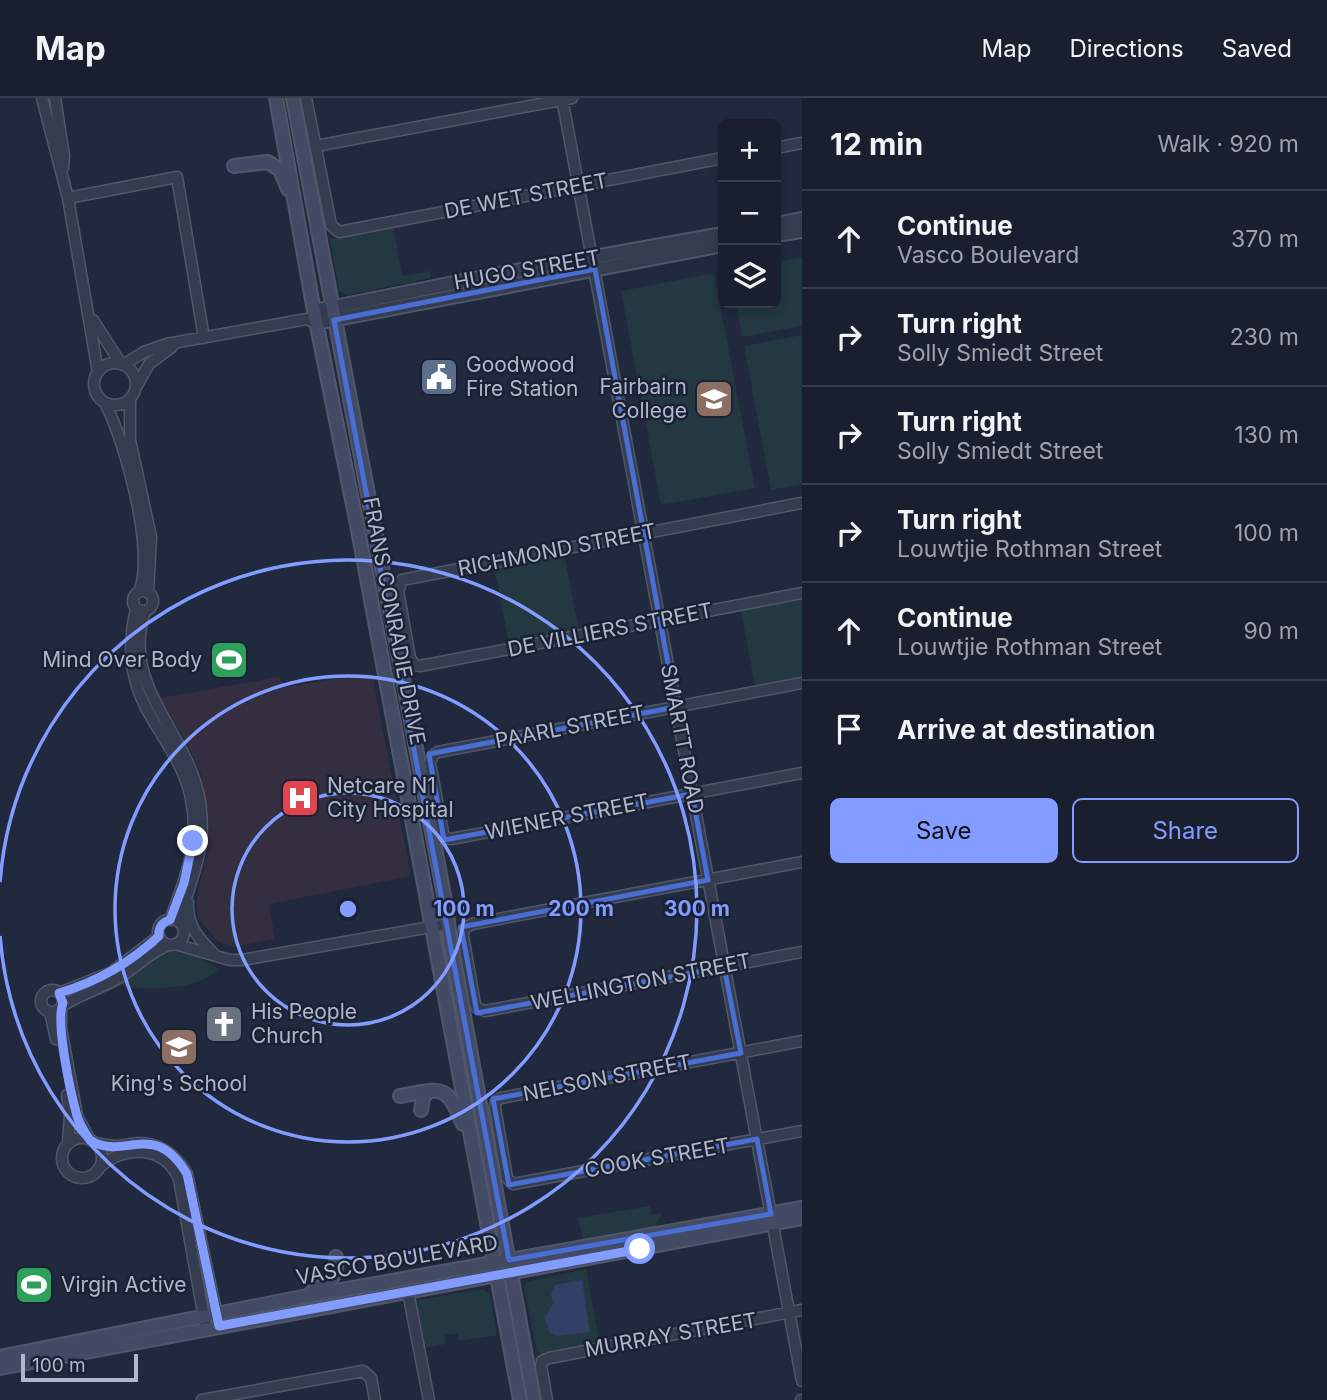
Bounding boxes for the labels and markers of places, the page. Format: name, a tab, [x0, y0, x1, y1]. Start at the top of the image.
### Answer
place label: Goodwood Fire Station	[466, 352, 578, 401]
public building icon: Goodwood Fire Station	[418, 356, 460, 398]
place label: Fairbairn College	[599, 374, 687, 423]
school or university icon: Fairbairn College	[693, 378, 735, 420]
sports icon: Mind Over Body	[208, 639, 250, 681]
place label: Mind Over Body	[42, 647, 202, 672]
place label: Netcare N1 City Hospital	[327, 773, 454, 822]
hospital icon: Netcare N1 City Hospital	[279, 777, 321, 819]
centre of rings	[336, 897, 360, 921]
place label: His People Church	[251, 999, 357, 1048]
church icon: His People Church	[203, 1003, 245, 1045]
school or university icon: King's School	[158, 1026, 200, 1068]
place label: King's School	[111, 1071, 247, 1096]
sports icon: Virgin Active	[13, 1264, 55, 1306]
place label: Virgin Active	[61, 1272, 187, 1297]

